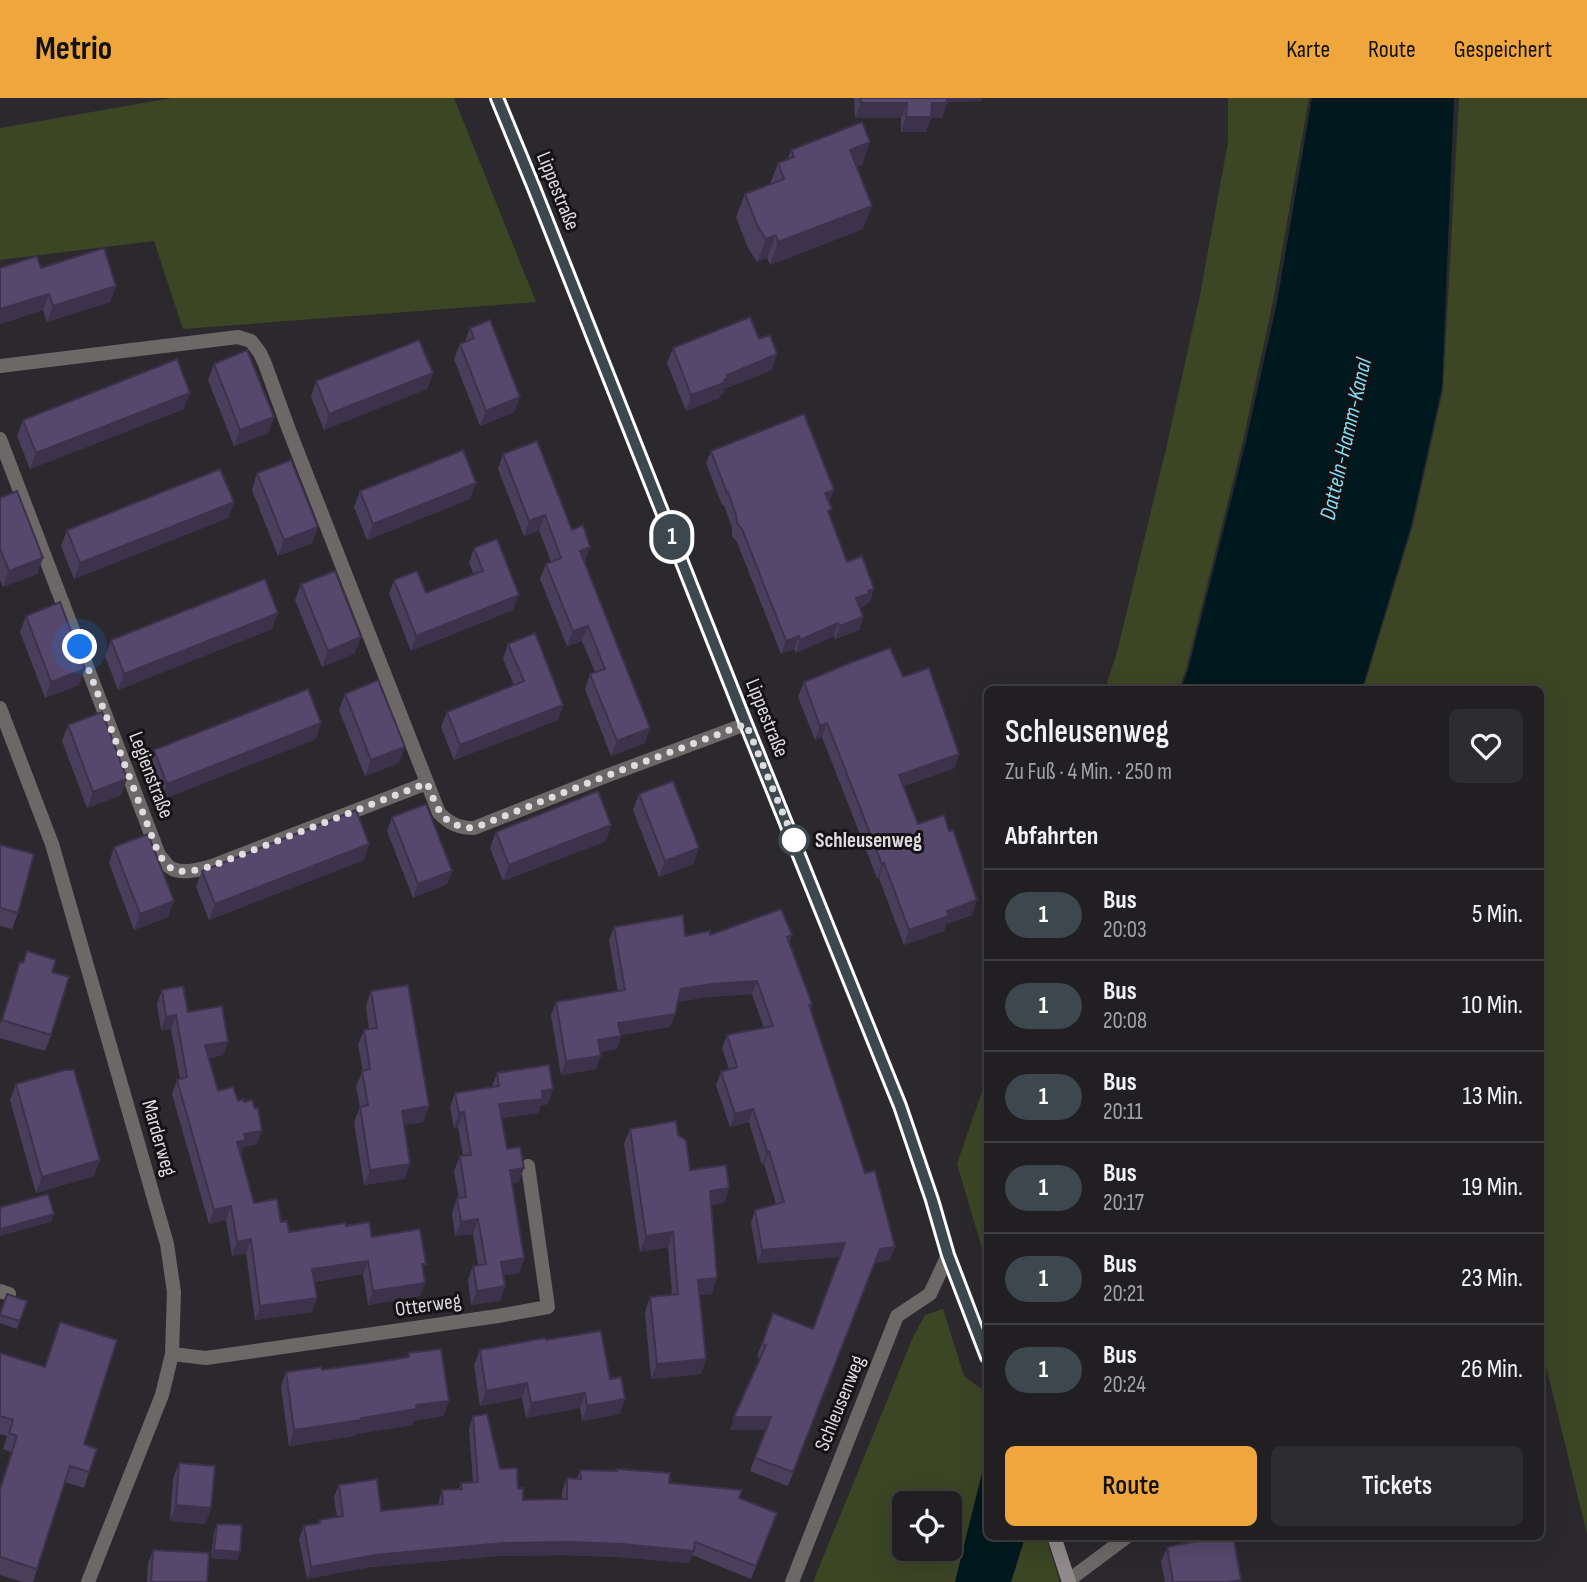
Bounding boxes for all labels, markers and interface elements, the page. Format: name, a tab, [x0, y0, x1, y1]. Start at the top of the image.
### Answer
text: Metrio	[35, 29, 112, 69]
text: Karte	[1286, 35, 1330, 64]
text: Route	[1368, 35, 1416, 64]
text: Gespeichert	[1454, 35, 1552, 64]
street label: Lippestraße	[531, 148, 585, 234]
water label: Datteln-Hamm-Kanal	[1314, 355, 1378, 523]
line badge: 1	[649, 514, 695, 560]
text: 1	[667, 522, 677, 551]
your location	[62, 629, 97, 664]
street label: Lippestraße	[740, 675, 794, 761]
button: heart	[1449, 709, 1523, 783]
text: Schleusenweg	[1005, 712, 1169, 752]
street label: Legienstraße	[123, 728, 179, 822]
text: Zu Fuß · 4 Min. · 250 m	[1005, 758, 1172, 786]
text: Abfahrten	[1005, 821, 1098, 852]
marker: Schleusenweg	[779, 825, 809, 855]
place label: Schleusenweg	[815, 828, 922, 853]
text: Bus	[1103, 885, 1137, 916]
text: 5 Min.	[1472, 899, 1523, 930]
text: 1	[1039, 900, 1048, 929]
text: 20:03	[1103, 916, 1147, 944]
text: Bus	[1103, 976, 1137, 1007]
text: 10 Min.	[1462, 990, 1523, 1021]
text: 1	[1039, 991, 1048, 1020]
text: 20:08	[1103, 1007, 1147, 1035]
text: Bus	[1103, 1067, 1137, 1098]
text: 13 Min.	[1463, 1081, 1523, 1112]
text: 1	[1039, 1082, 1048, 1111]
street label: Marderweg	[136, 1097, 182, 1179]
text: 20:11	[1103, 1098, 1143, 1126]
text: Bus	[1103, 1158, 1137, 1189]
text: 19 Min.	[1462, 1172, 1523, 1203]
text: 1	[1039, 1173, 1048, 1202]
text: 20:17	[1103, 1189, 1144, 1217]
text: Bus	[1103, 1249, 1137, 1280]
text: 23 Min.	[1461, 1263, 1523, 1294]
text: 1	[1039, 1264, 1048, 1293]
text: 20:21	[1103, 1280, 1144, 1308]
street label: Otterweg	[393, 1288, 463, 1322]
text: Bus	[1103, 1340, 1137, 1371]
street label: Schleusenweg	[809, 1351, 871, 1455]
text: 26 Min.	[1460, 1354, 1523, 1385]
text: 1	[1039, 1355, 1048, 1384]
text: 20:24	[1103, 1371, 1146, 1399]
button: Route	[1005, 1446, 1257, 1526]
button: Tickets	[1271, 1446, 1523, 1526]
map controls	[892, 1491, 962, 1561]
button: locate	[892, 1491, 962, 1561]

